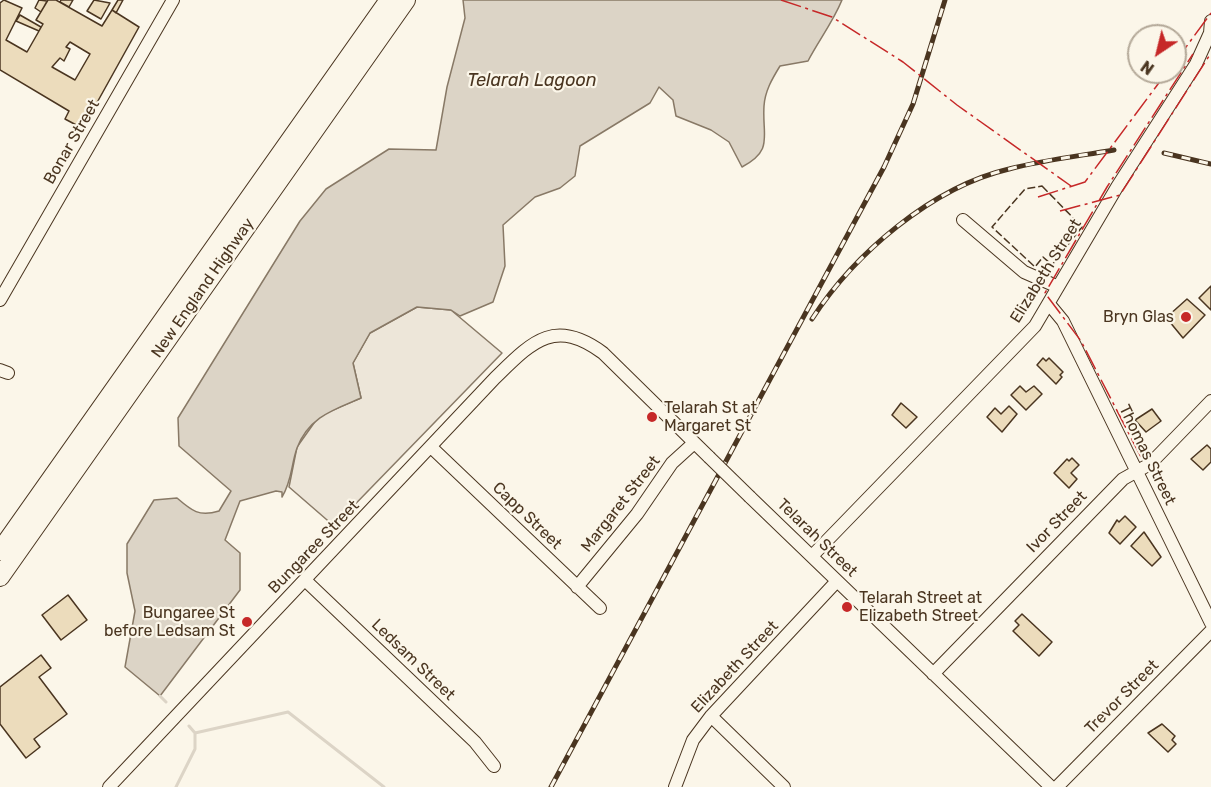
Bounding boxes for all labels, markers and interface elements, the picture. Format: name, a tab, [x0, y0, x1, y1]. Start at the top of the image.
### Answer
north arrow	[1127, 24, 1187, 84]
text: N	[1137, 56, 1158, 79]
water label: Telarah Lagoon	[467, 70, 597, 92]
street label: Bonar Street	[40, 96, 104, 188]
street label: New England Highway	[148, 215, 258, 361]
street label: Elizabeth Street	[1006, 215, 1086, 327]
place label: Bryn Glas	[1103, 307, 1174, 327]
marker: Bryn Glas	[1179, 310, 1193, 324]
place label: Telarah St at Margaret St	[664, 398, 757, 436]
street label: Thomas Street	[1114, 402, 1180, 508]
marker: Telarah St at Margaret St	[645, 410, 659, 424]
street label: Margaret Street	[577, 452, 665, 556]
street label: Capp Street	[488, 478, 566, 554]
street label: Ivor Street	[1023, 487, 1091, 557]
street label: Telarah Street	[773, 495, 861, 581]
street label: Bungaree Street	[265, 496, 363, 598]
place label: Telarah Street at Elizabeth Street	[859, 588, 982, 626]
marker: Telarah Street at Elizabeth Street	[840, 600, 854, 614]
place label: Bungaree St before Ledsam St	[104, 603, 235, 641]
marker: Bungaree St before Ledsam St	[240, 615, 254, 629]
street label: Ledsam Street	[367, 615, 459, 705]
street label: Elizabeth Street	[687, 617, 783, 717]
street label: Trevor Street	[1081, 656, 1163, 738]

